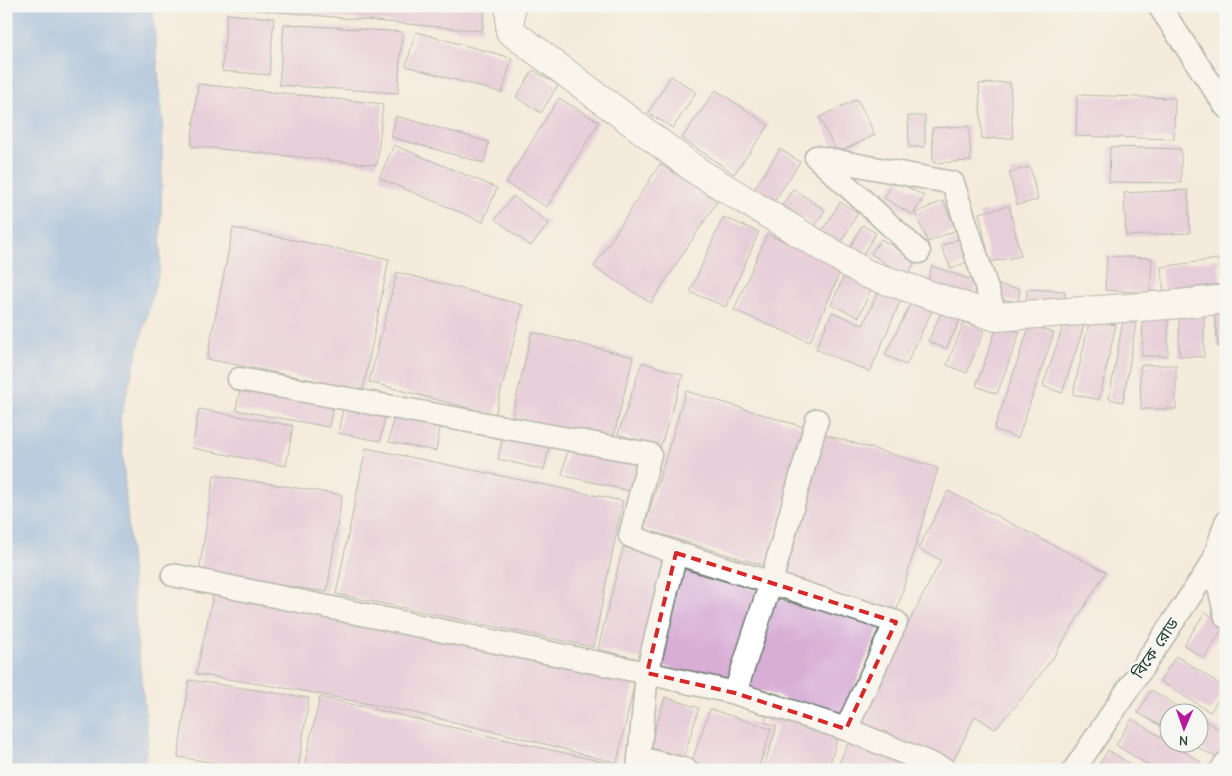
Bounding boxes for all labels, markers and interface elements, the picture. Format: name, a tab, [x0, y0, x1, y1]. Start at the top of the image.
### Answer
street label: বিকে রোড	[1128, 614, 1183, 683]
north arrow	[1160, 704, 1210, 754]
text: N	[1179, 732, 1188, 749]

